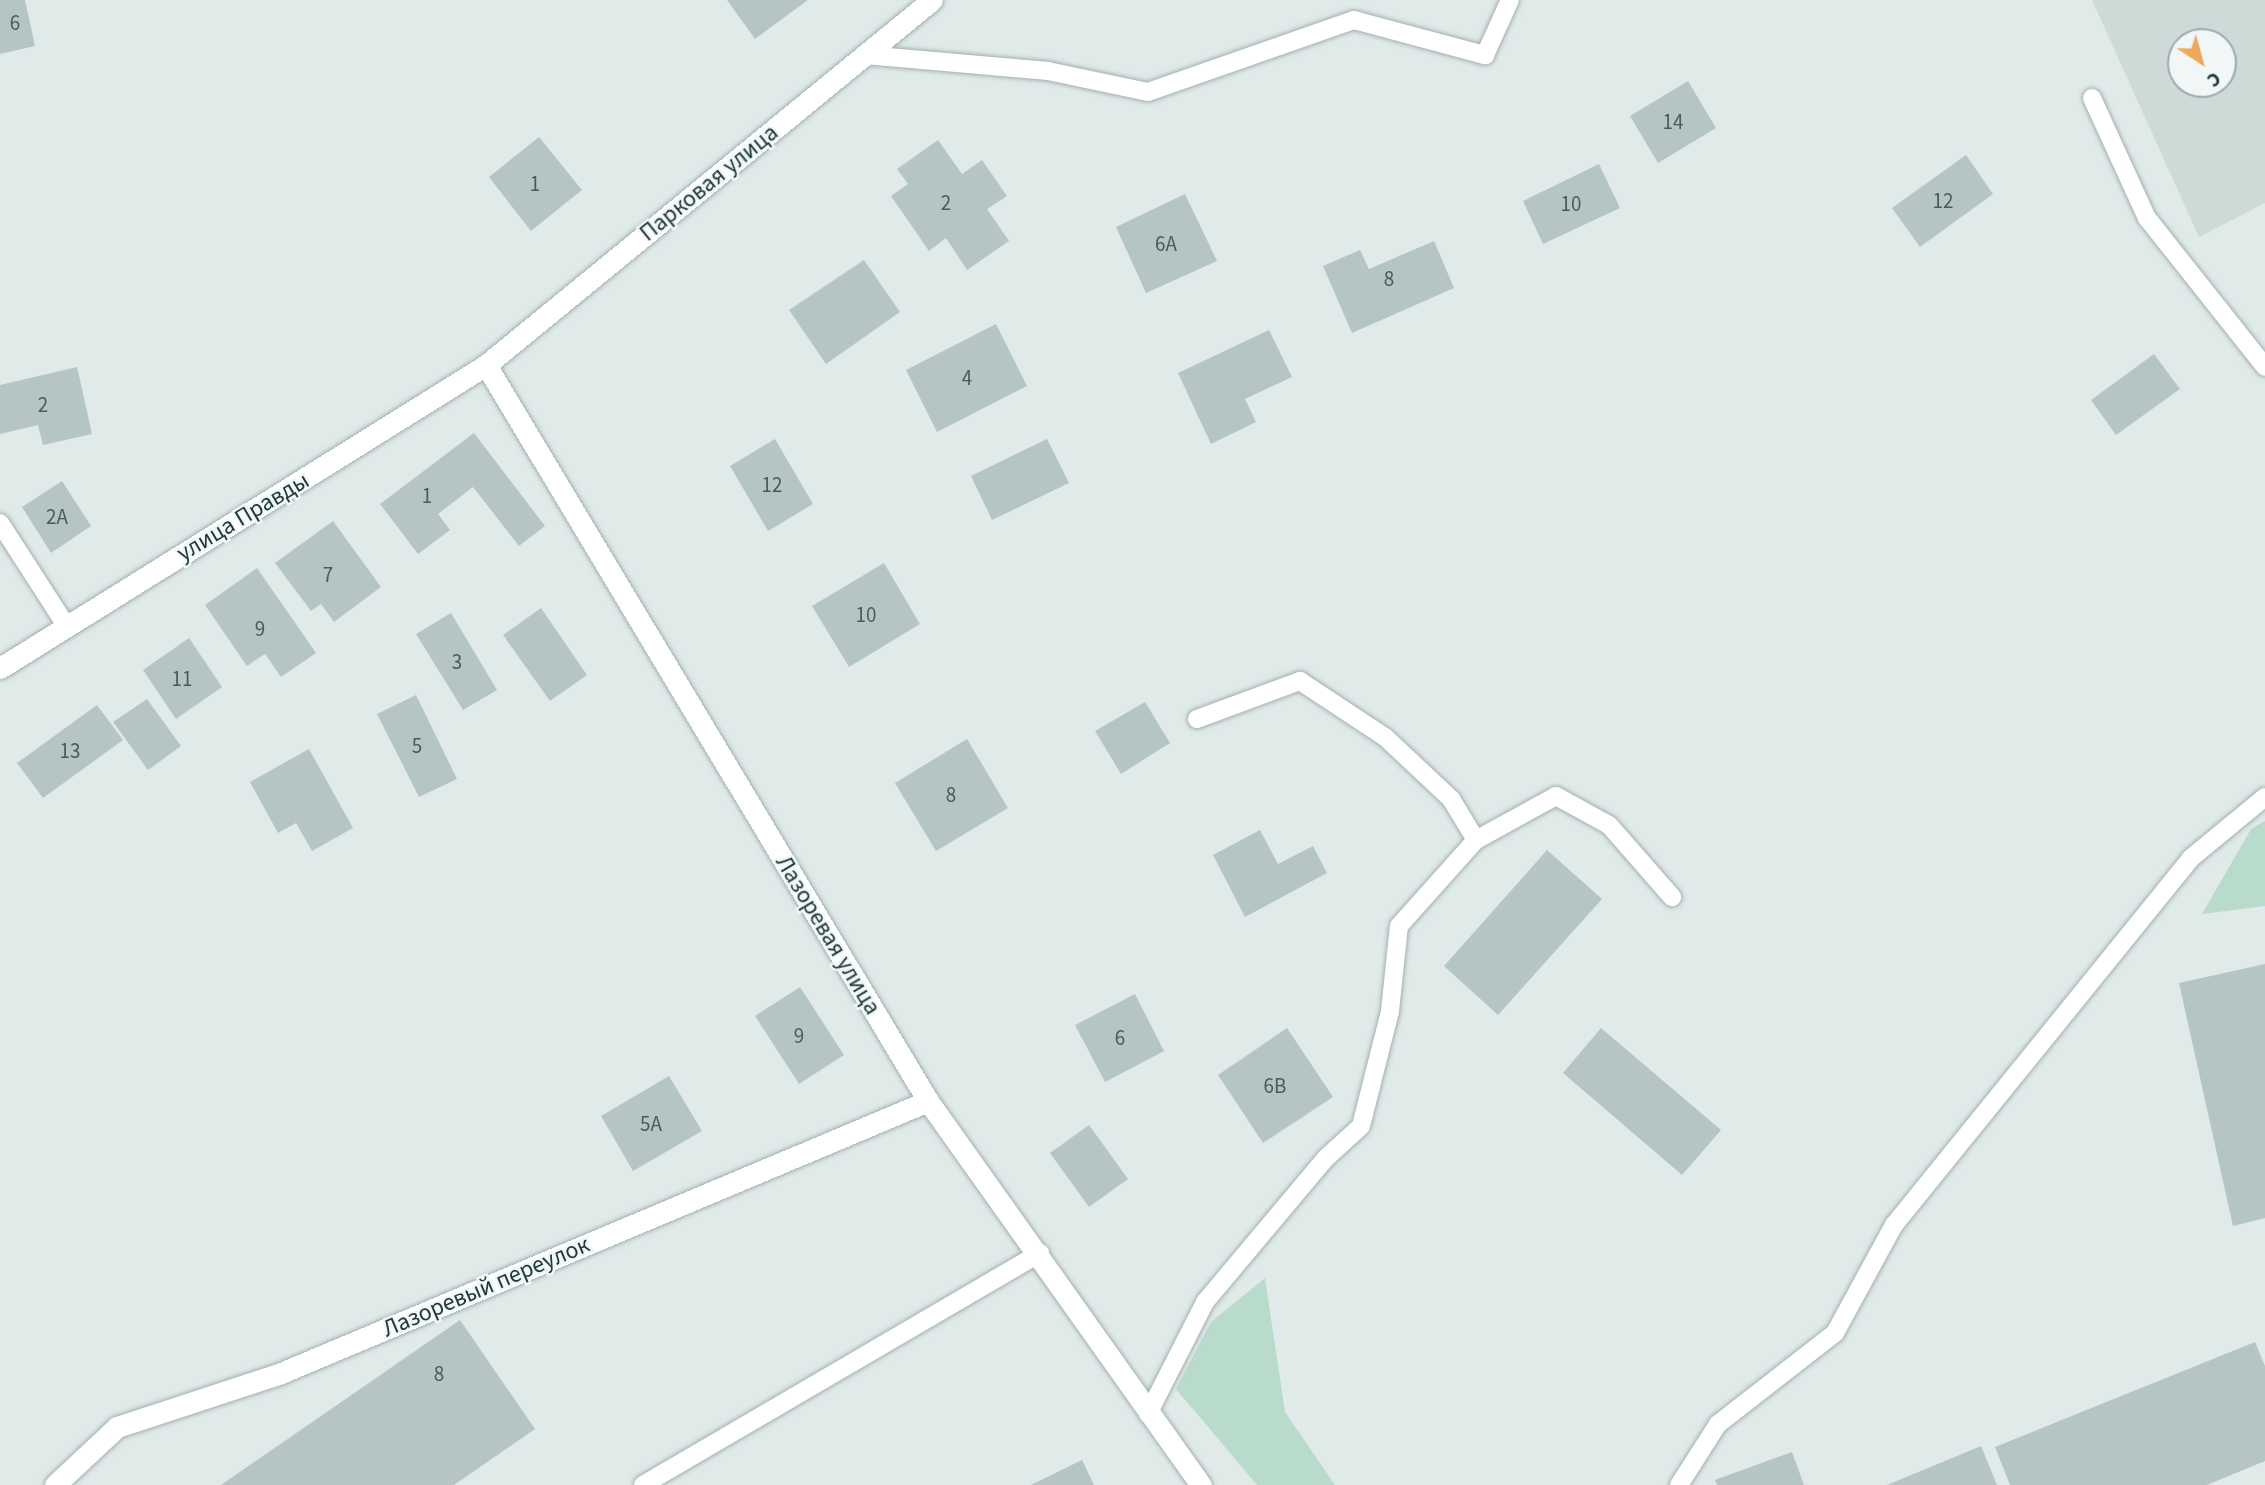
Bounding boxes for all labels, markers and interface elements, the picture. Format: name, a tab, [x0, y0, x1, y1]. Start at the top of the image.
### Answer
house number: 6	[10, 10, 20, 36]
north arrow	[2167, 28, 2237, 98]
text: С	[2201, 65, 2226, 93]
house number: 14	[1663, 109, 1683, 135]
street label: Парковая улица	[634, 118, 784, 248]
house number: 1	[530, 171, 540, 197]
house number: 12	[1933, 188, 1953, 214]
house number: 2	[941, 190, 951, 216]
house number: 10	[1561, 191, 1581, 217]
house number: 6А	[1155, 231, 1177, 257]
house number: 8	[1384, 266, 1394, 292]
house number: 4	[962, 365, 972, 391]
house number: 2	[38, 392, 48, 418]
street label: улица Правды	[172, 466, 314, 568]
house number: 12	[762, 472, 782, 498]
house number: 1	[422, 483, 432, 509]
house number: 2А	[46, 504, 68, 530]
house number: 7	[323, 562, 333, 588]
house number: 10	[856, 602, 876, 628]
house number: 9	[255, 616, 265, 642]
house number: 3	[452, 649, 462, 675]
house number: 11	[172, 666, 192, 692]
house number: 5	[412, 733, 422, 759]
house number: 13	[60, 738, 80, 764]
house number: 8	[946, 782, 956, 808]
street label: Лазоревая улица	[769, 850, 887, 1020]
house number: 9	[794, 1023, 804, 1049]
house number: 6	[1115, 1025, 1125, 1051]
house number: 6В	[1264, 1073, 1286, 1099]
house number: 5А	[640, 1111, 662, 1137]
street label: Лазоревый переулок	[378, 1230, 594, 1344]
house number: 8	[434, 1361, 444, 1387]

